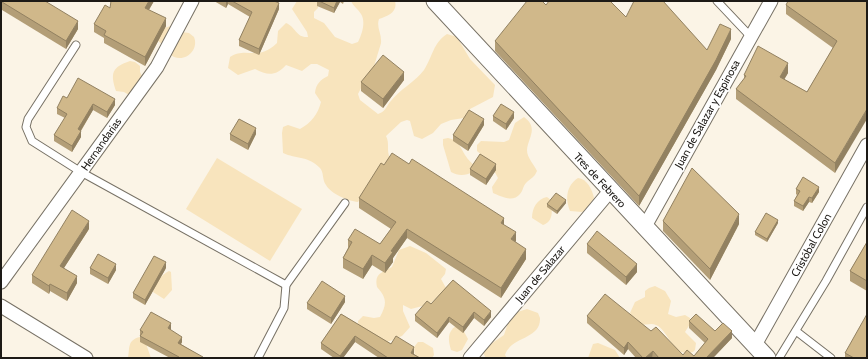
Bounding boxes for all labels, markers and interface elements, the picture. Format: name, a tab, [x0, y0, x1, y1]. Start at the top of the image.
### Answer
street label: Juan de Salazar y Espinosa	[671, 57, 743, 171]
street label: Hernandarias	[78, 115, 125, 173]
street label: Tres de Febrero	[571, 149, 629, 211]
street label: Cristóbal Colon	[788, 211, 834, 279]
street label: Juan de Salazar	[511, 242, 568, 306]

